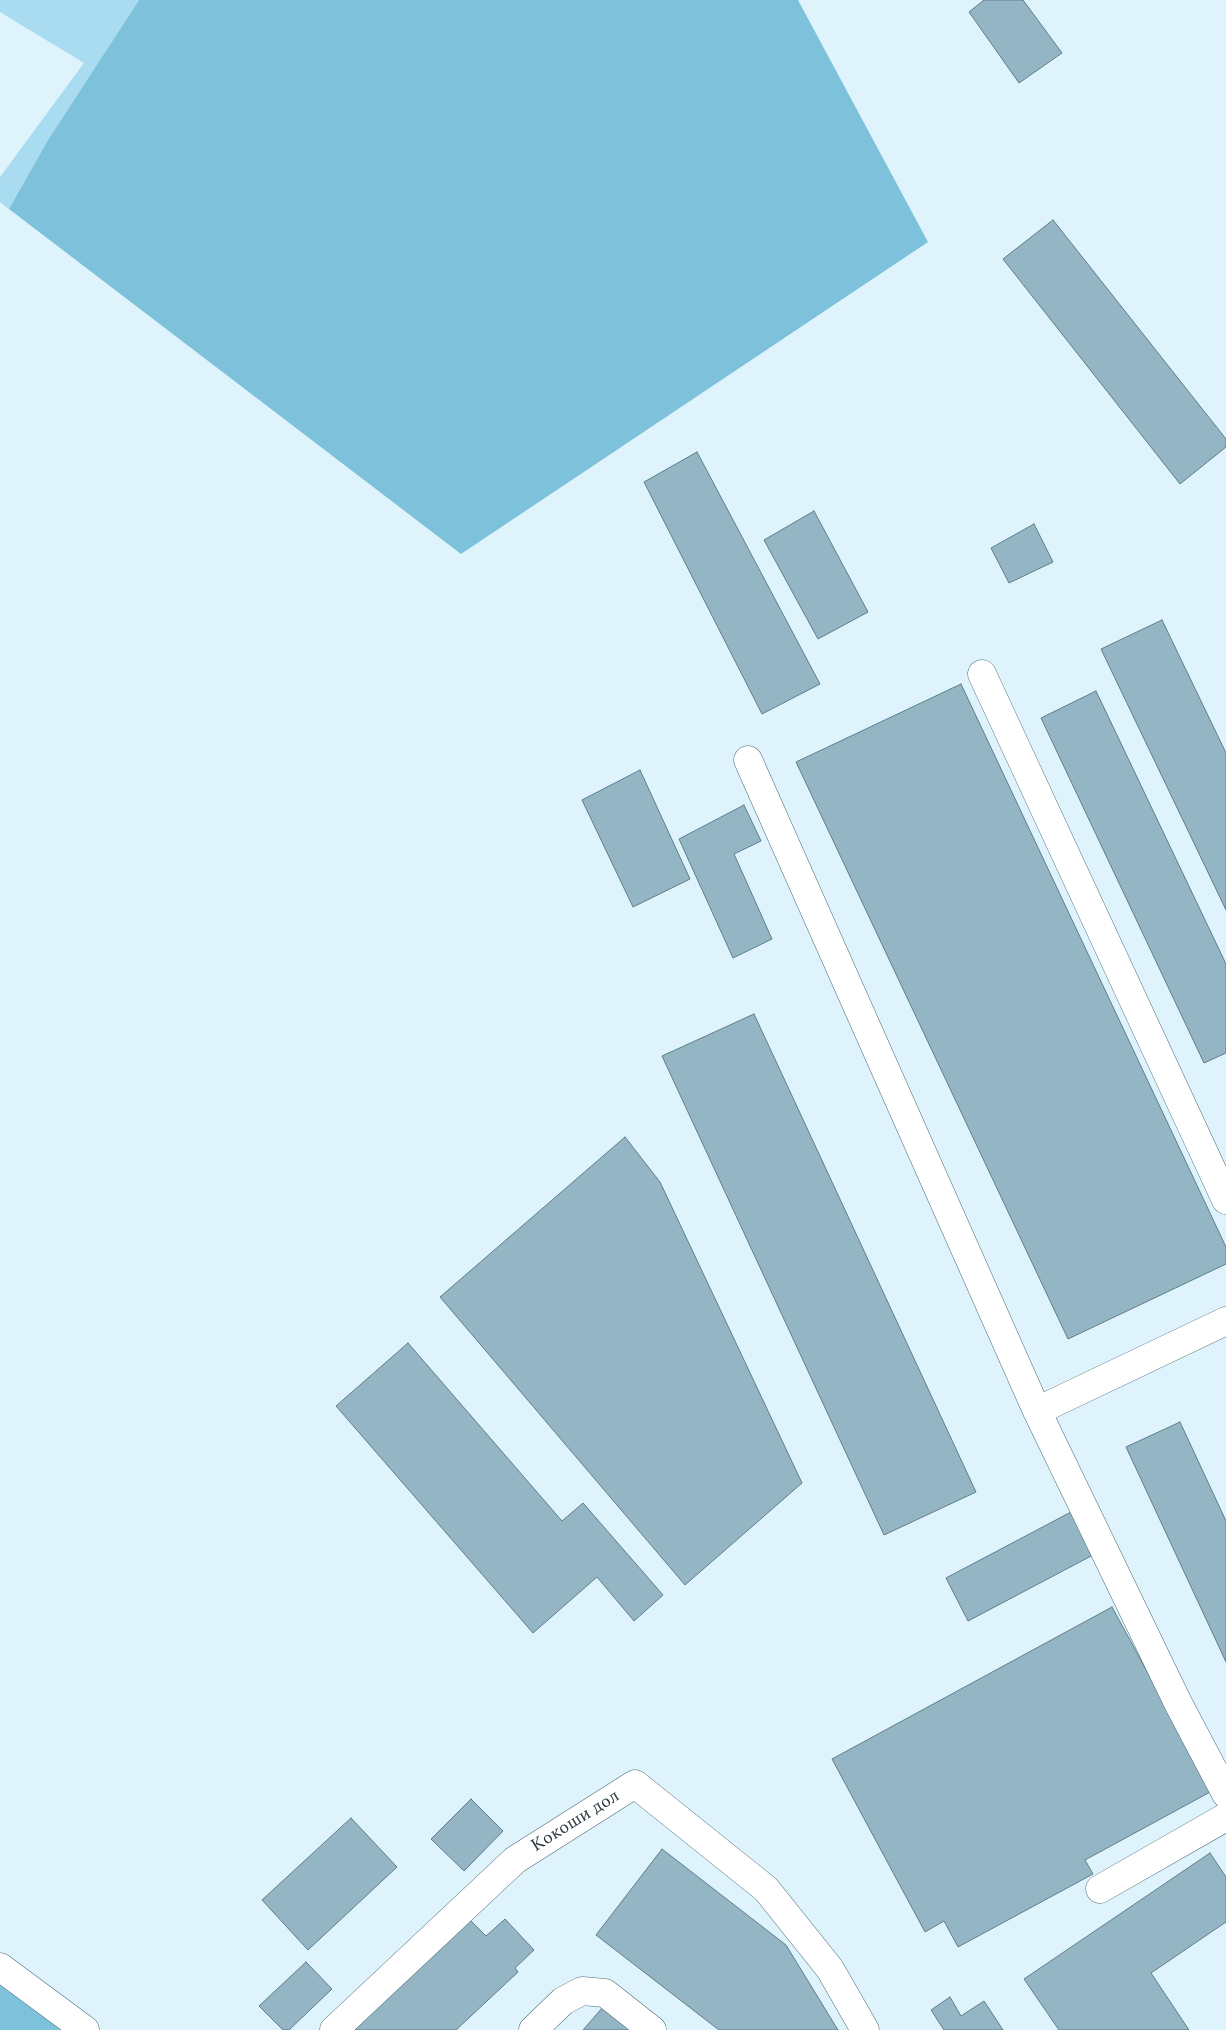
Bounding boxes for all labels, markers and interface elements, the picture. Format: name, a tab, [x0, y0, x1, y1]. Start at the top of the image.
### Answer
street label: Кокоши дол	[528, 1786, 624, 1858]

